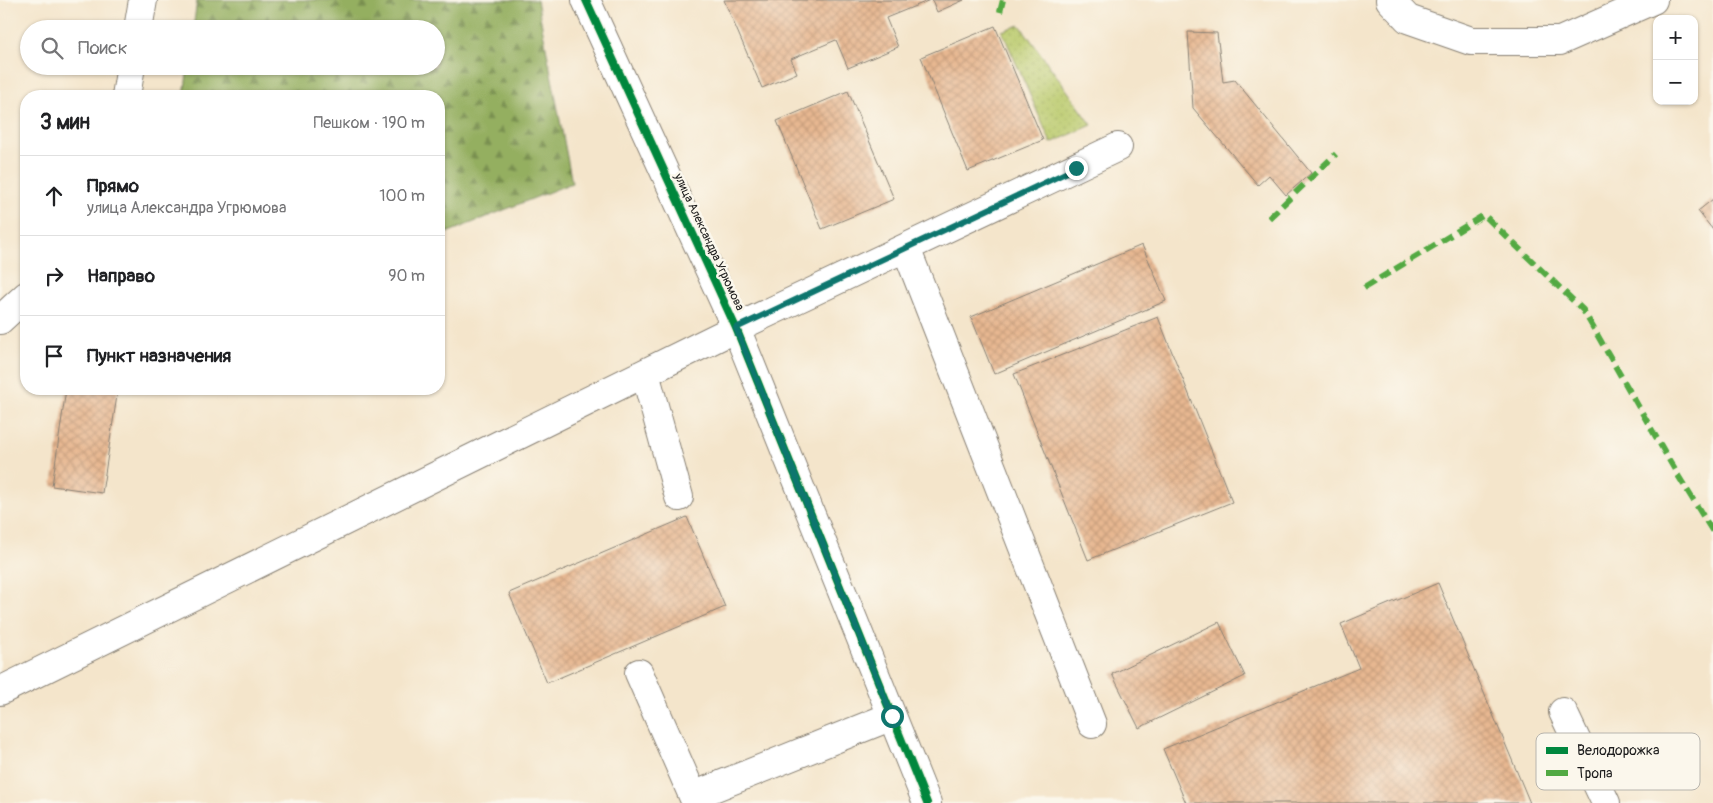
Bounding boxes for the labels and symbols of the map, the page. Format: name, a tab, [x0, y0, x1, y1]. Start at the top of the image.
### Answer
route end	[1065, 157, 1088, 180]
street label: улица Александра Угрюмова	[670, 170, 748, 313]
route start	[881, 705, 904, 728]
legend	[1536, 733, 1700, 790]
text: Велодорожка	[1577, 742, 1659, 759]
text: Тропа	[1577, 765, 1613, 782]

